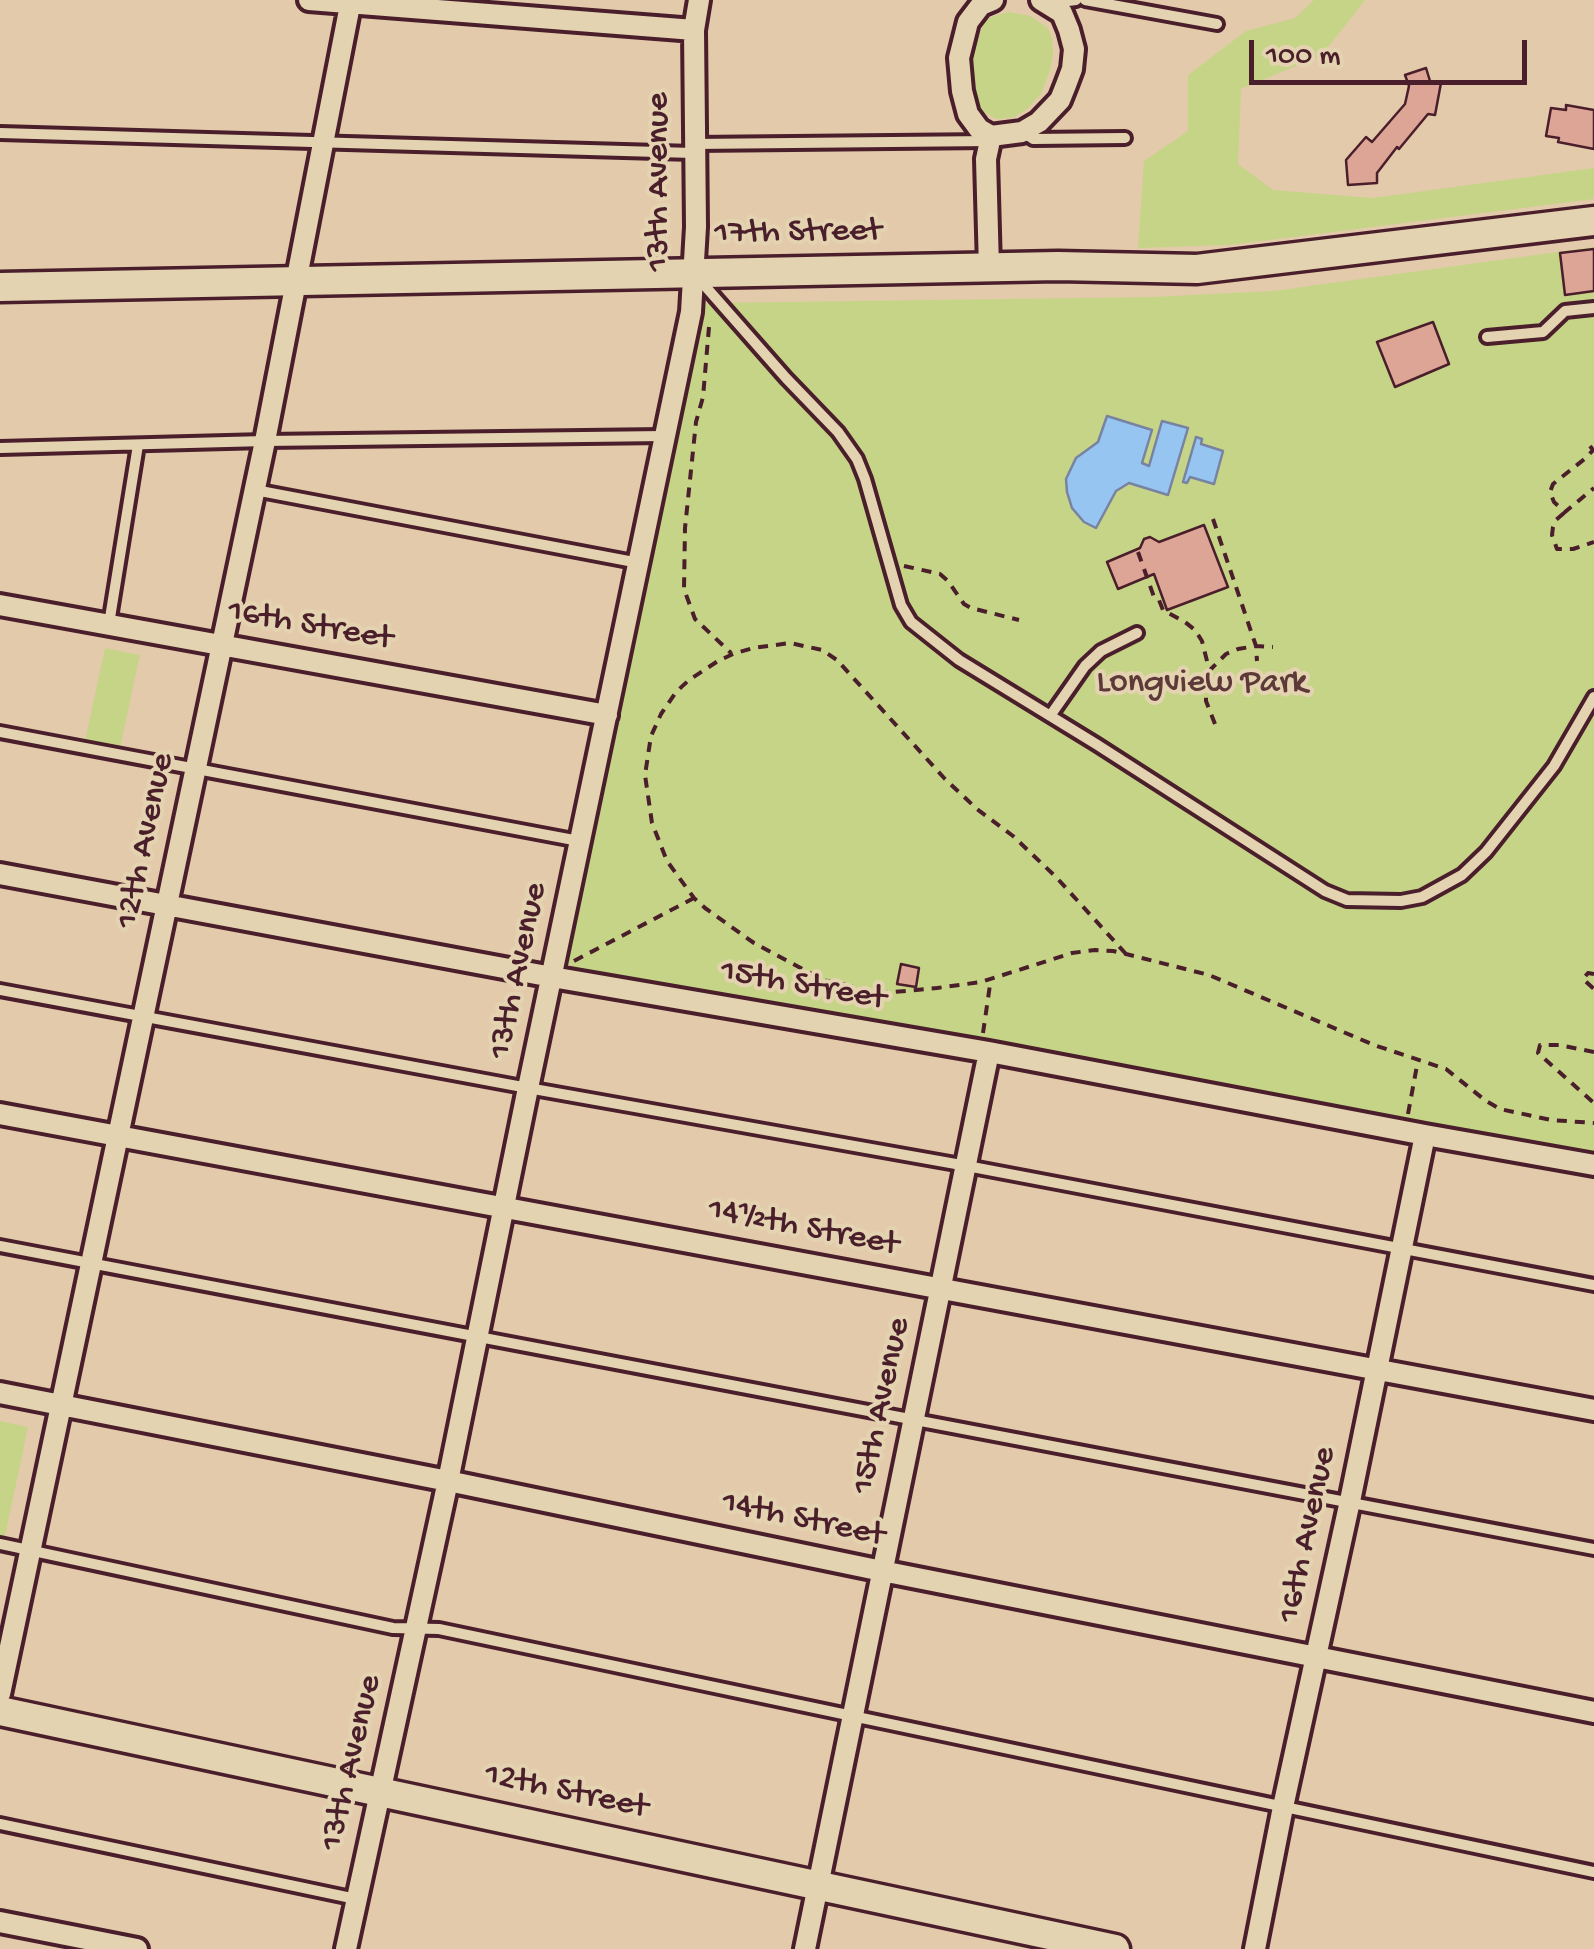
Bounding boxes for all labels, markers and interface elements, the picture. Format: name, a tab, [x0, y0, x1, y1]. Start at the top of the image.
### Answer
scale bar	[1254, 20, 1532, 82]
text: 100 m	[1266, 40, 1341, 75]
street label: 13th Avenue	[640, 93, 682, 271]
street label: 17th Street	[714, 212, 882, 256]
street label: 16th Street	[224, 592, 396, 662]
park label: Longview Park	[1097, 664, 1307, 706]
street label: 12th Avenue	[108, 750, 186, 932]
street label: 13th Avenue	[481, 879, 559, 1063]
street label: 15th Street	[717, 952, 889, 1022]
street label: 14½th Street	[704, 1190, 902, 1268]
street label: 15th Avenue	[844, 1314, 922, 1498]
street label: 16th Avenue	[1270, 1443, 1348, 1627]
street label: 14th Street	[718, 1483, 888, 1559]
street label: 13th Avenue	[312, 1671, 394, 1855]
street label: 12th Street	[480, 1755, 652, 1831]

